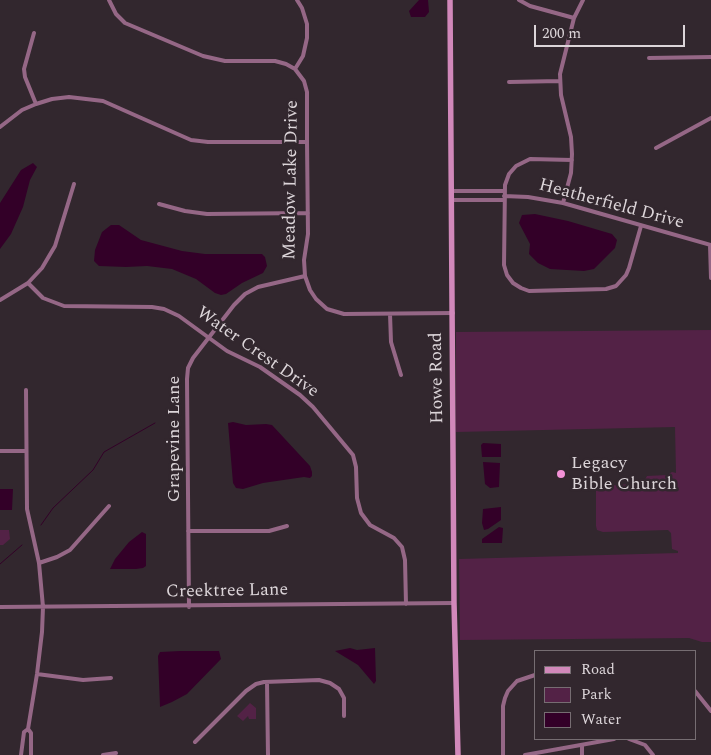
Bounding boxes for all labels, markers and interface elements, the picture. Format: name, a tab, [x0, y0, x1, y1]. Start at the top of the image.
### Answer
scale bar	[536, 15, 687, 47]
text: 200 m	[542, 22, 581, 45]
street label: Meadow Lake Drive	[280, 100, 304, 260]
street label: Heatherfield Drive	[536, 175, 686, 235]
street label: Water Crest Drive	[192, 303, 322, 403]
street label: Howe Road	[426, 332, 450, 424]
street label: Grapevine Lane	[164, 376, 186, 502]
place label: Legacy Bible Church	[571, 453, 677, 496]
marker: Legacy Bible Church	[555, 468, 567, 480]
street label: Creektree Lane	[166, 580, 288, 604]
legend	[534, 650, 696, 740]
text: Road	[581, 658, 615, 681]
text: Park	[581, 683, 612, 706]
text: Water	[581, 708, 621, 731]

